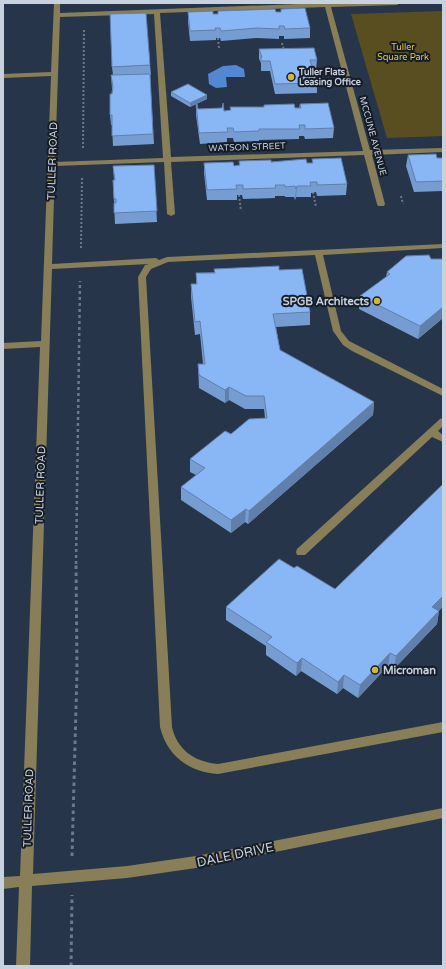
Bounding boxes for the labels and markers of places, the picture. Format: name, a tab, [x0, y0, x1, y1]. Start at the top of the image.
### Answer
place label: Tuller Flats Leasing Office	[298, 67, 361, 88]
marker: Tuller Flats Leasing Office	[286, 72, 296, 82]
place label: SPGB Architects	[283, 295, 370, 308]
marker: SPGB Architects	[372, 296, 382, 306]
place label: Microman	[383, 664, 436, 677]
marker: Microman	[370, 665, 380, 675]

